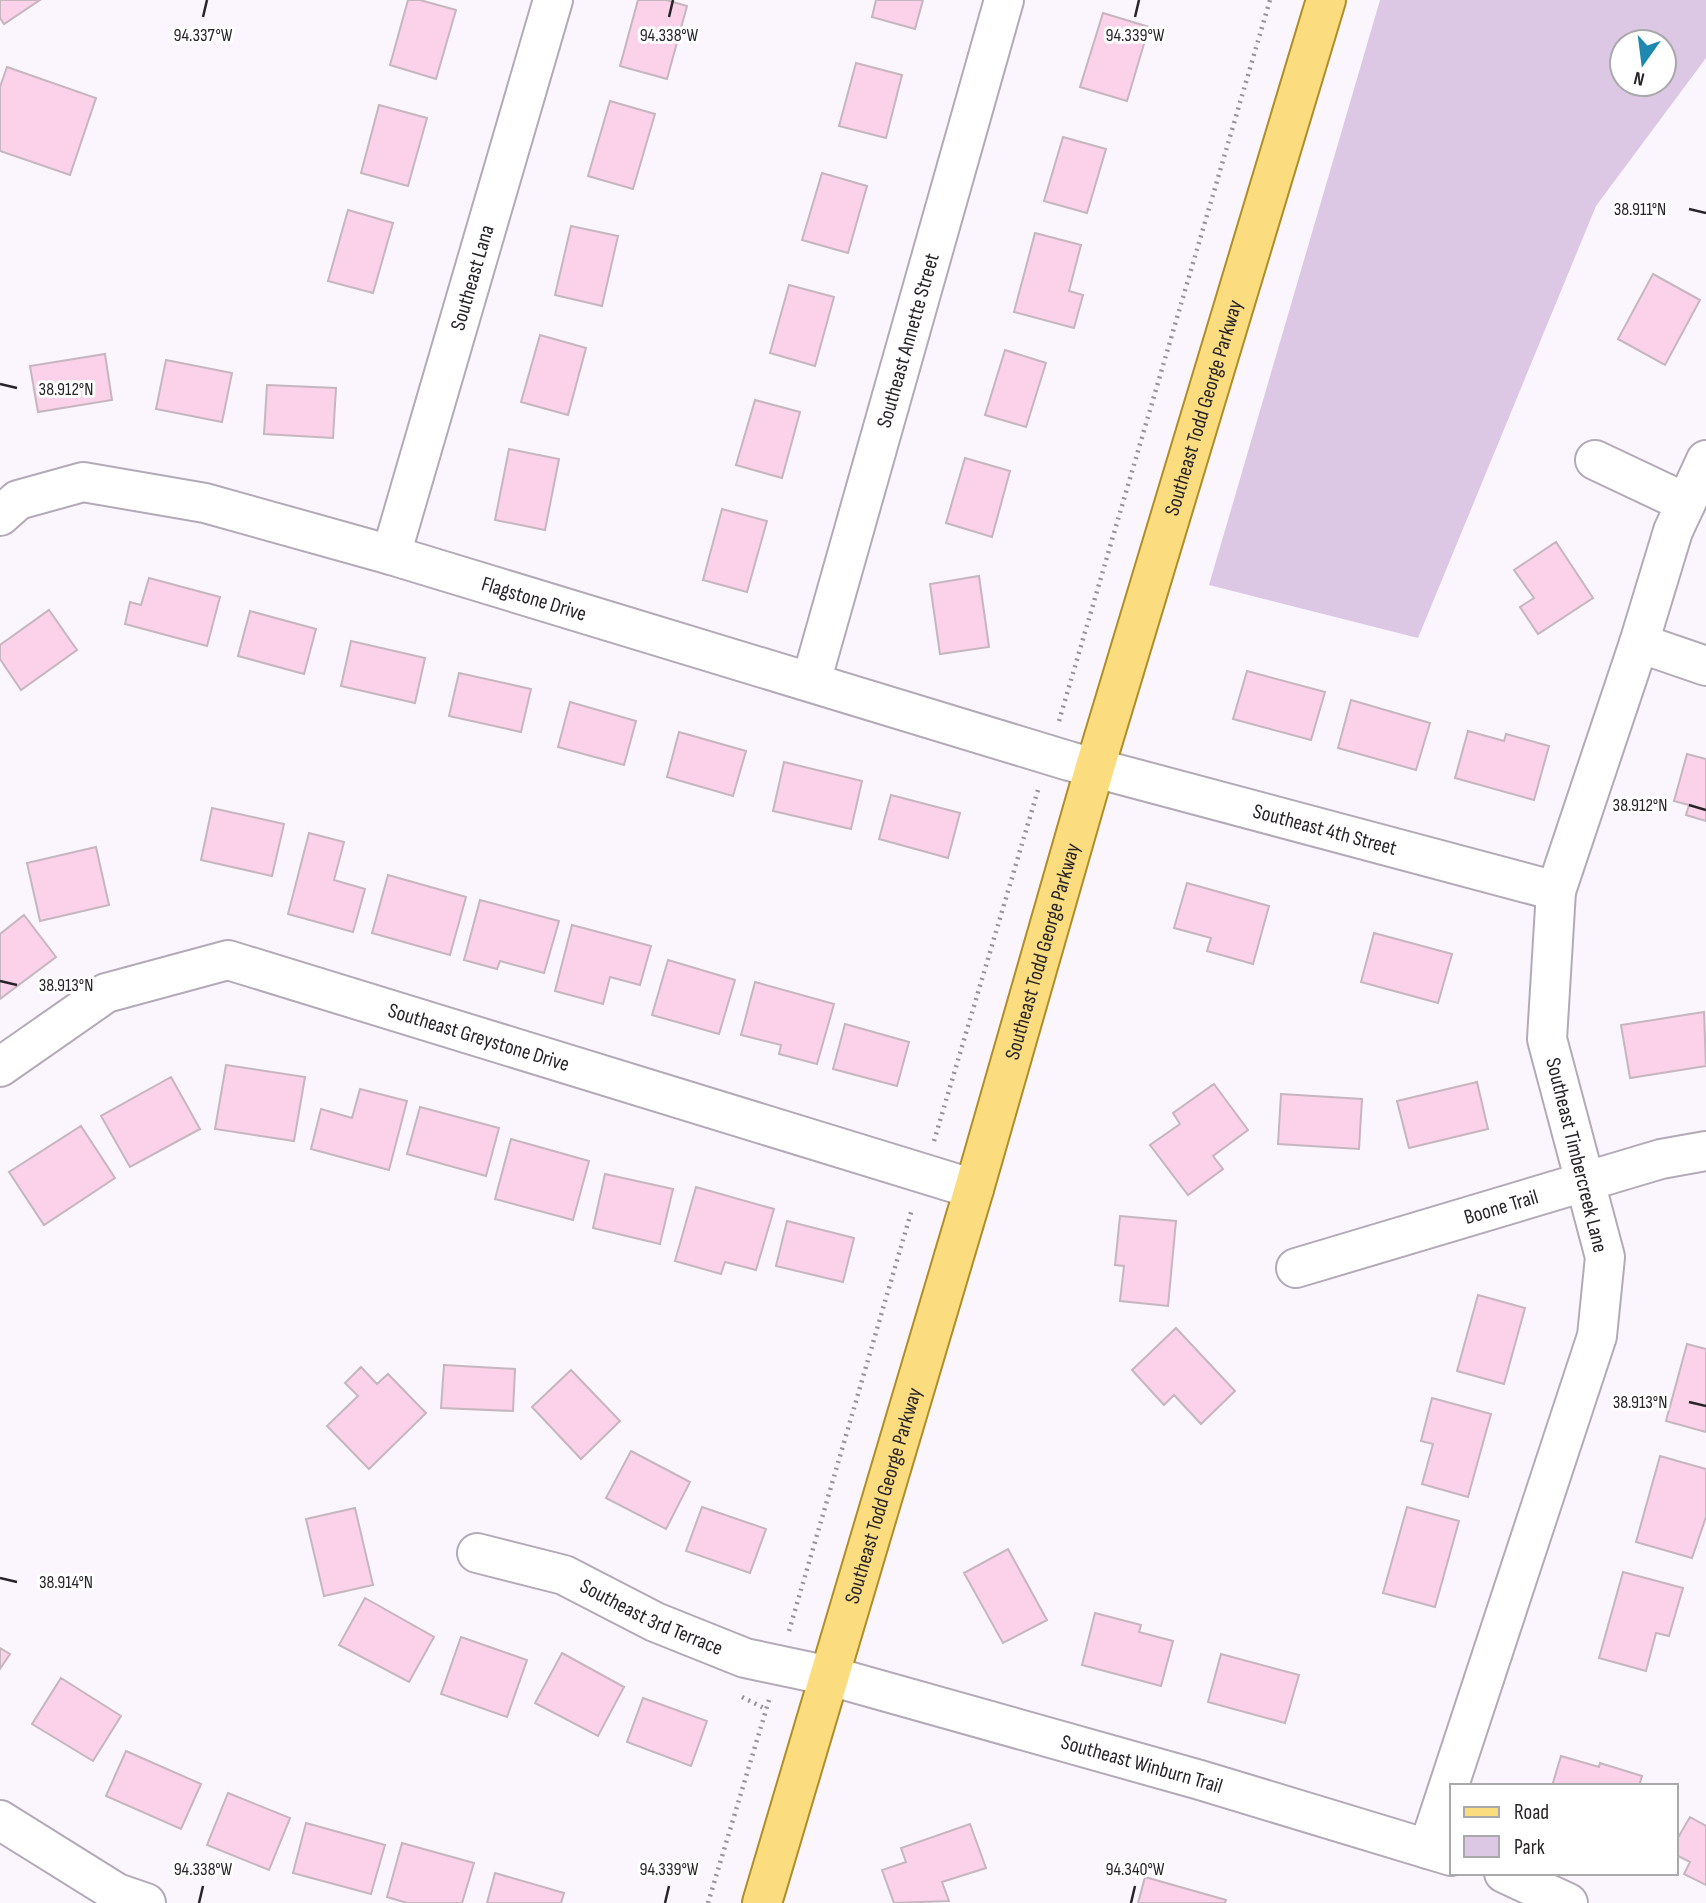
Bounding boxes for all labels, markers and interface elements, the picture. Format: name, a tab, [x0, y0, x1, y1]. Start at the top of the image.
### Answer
text: 94.337°W	[174, 25, 233, 46]
text: 94.338°W	[640, 25, 699, 46]
text: 94.339°W	[1105, 25, 1165, 46]
north arrow	[1608, 28, 1678, 98]
text: N	[1632, 66, 1647, 90]
text: 38.911°N	[1614, 199, 1666, 220]
street label: Southeast Lana	[445, 222, 500, 333]
street label: Southeast Annette Street	[872, 250, 945, 431]
street label: Southeast Todd George Parkway	[1159, 297, 1248, 519]
text: 38.912°N	[39, 379, 93, 400]
street label: Flagstone Drive	[478, 571, 589, 627]
text: 38.912°N	[1613, 795, 1667, 816]
street label: Southeast 4th Street	[1250, 799, 1399, 861]
street label: Southeast Todd George Parkway	[1000, 840, 1086, 1063]
text: 38.913°N	[39, 975, 93, 996]
street label: Southeast Greystone Drive	[385, 998, 572, 1077]
street label: Southeast Timbercreek Lane	[1540, 1055, 1613, 1255]
street label: Boone Trail	[1461, 1184, 1541, 1230]
street label: Southeast Todd George Parkway	[840, 1385, 927, 1607]
text: 38.913°N	[1613, 1392, 1667, 1413]
text: 38.914°N	[39, 1572, 93, 1593]
street label: Southeast 3rd Terrace	[576, 1574, 726, 1661]
street label: Southeast Winburn Trail	[1058, 1730, 1226, 1799]
legend	[1450, 1784, 1678, 1875]
text: Road	[1514, 1800, 1549, 1825]
text: Park	[1514, 1835, 1545, 1860]
text: 94.338°W	[174, 1859, 233, 1880]
text: 94.339°W	[639, 1859, 699, 1880]
text: 94.340°W	[1105, 1859, 1165, 1880]

